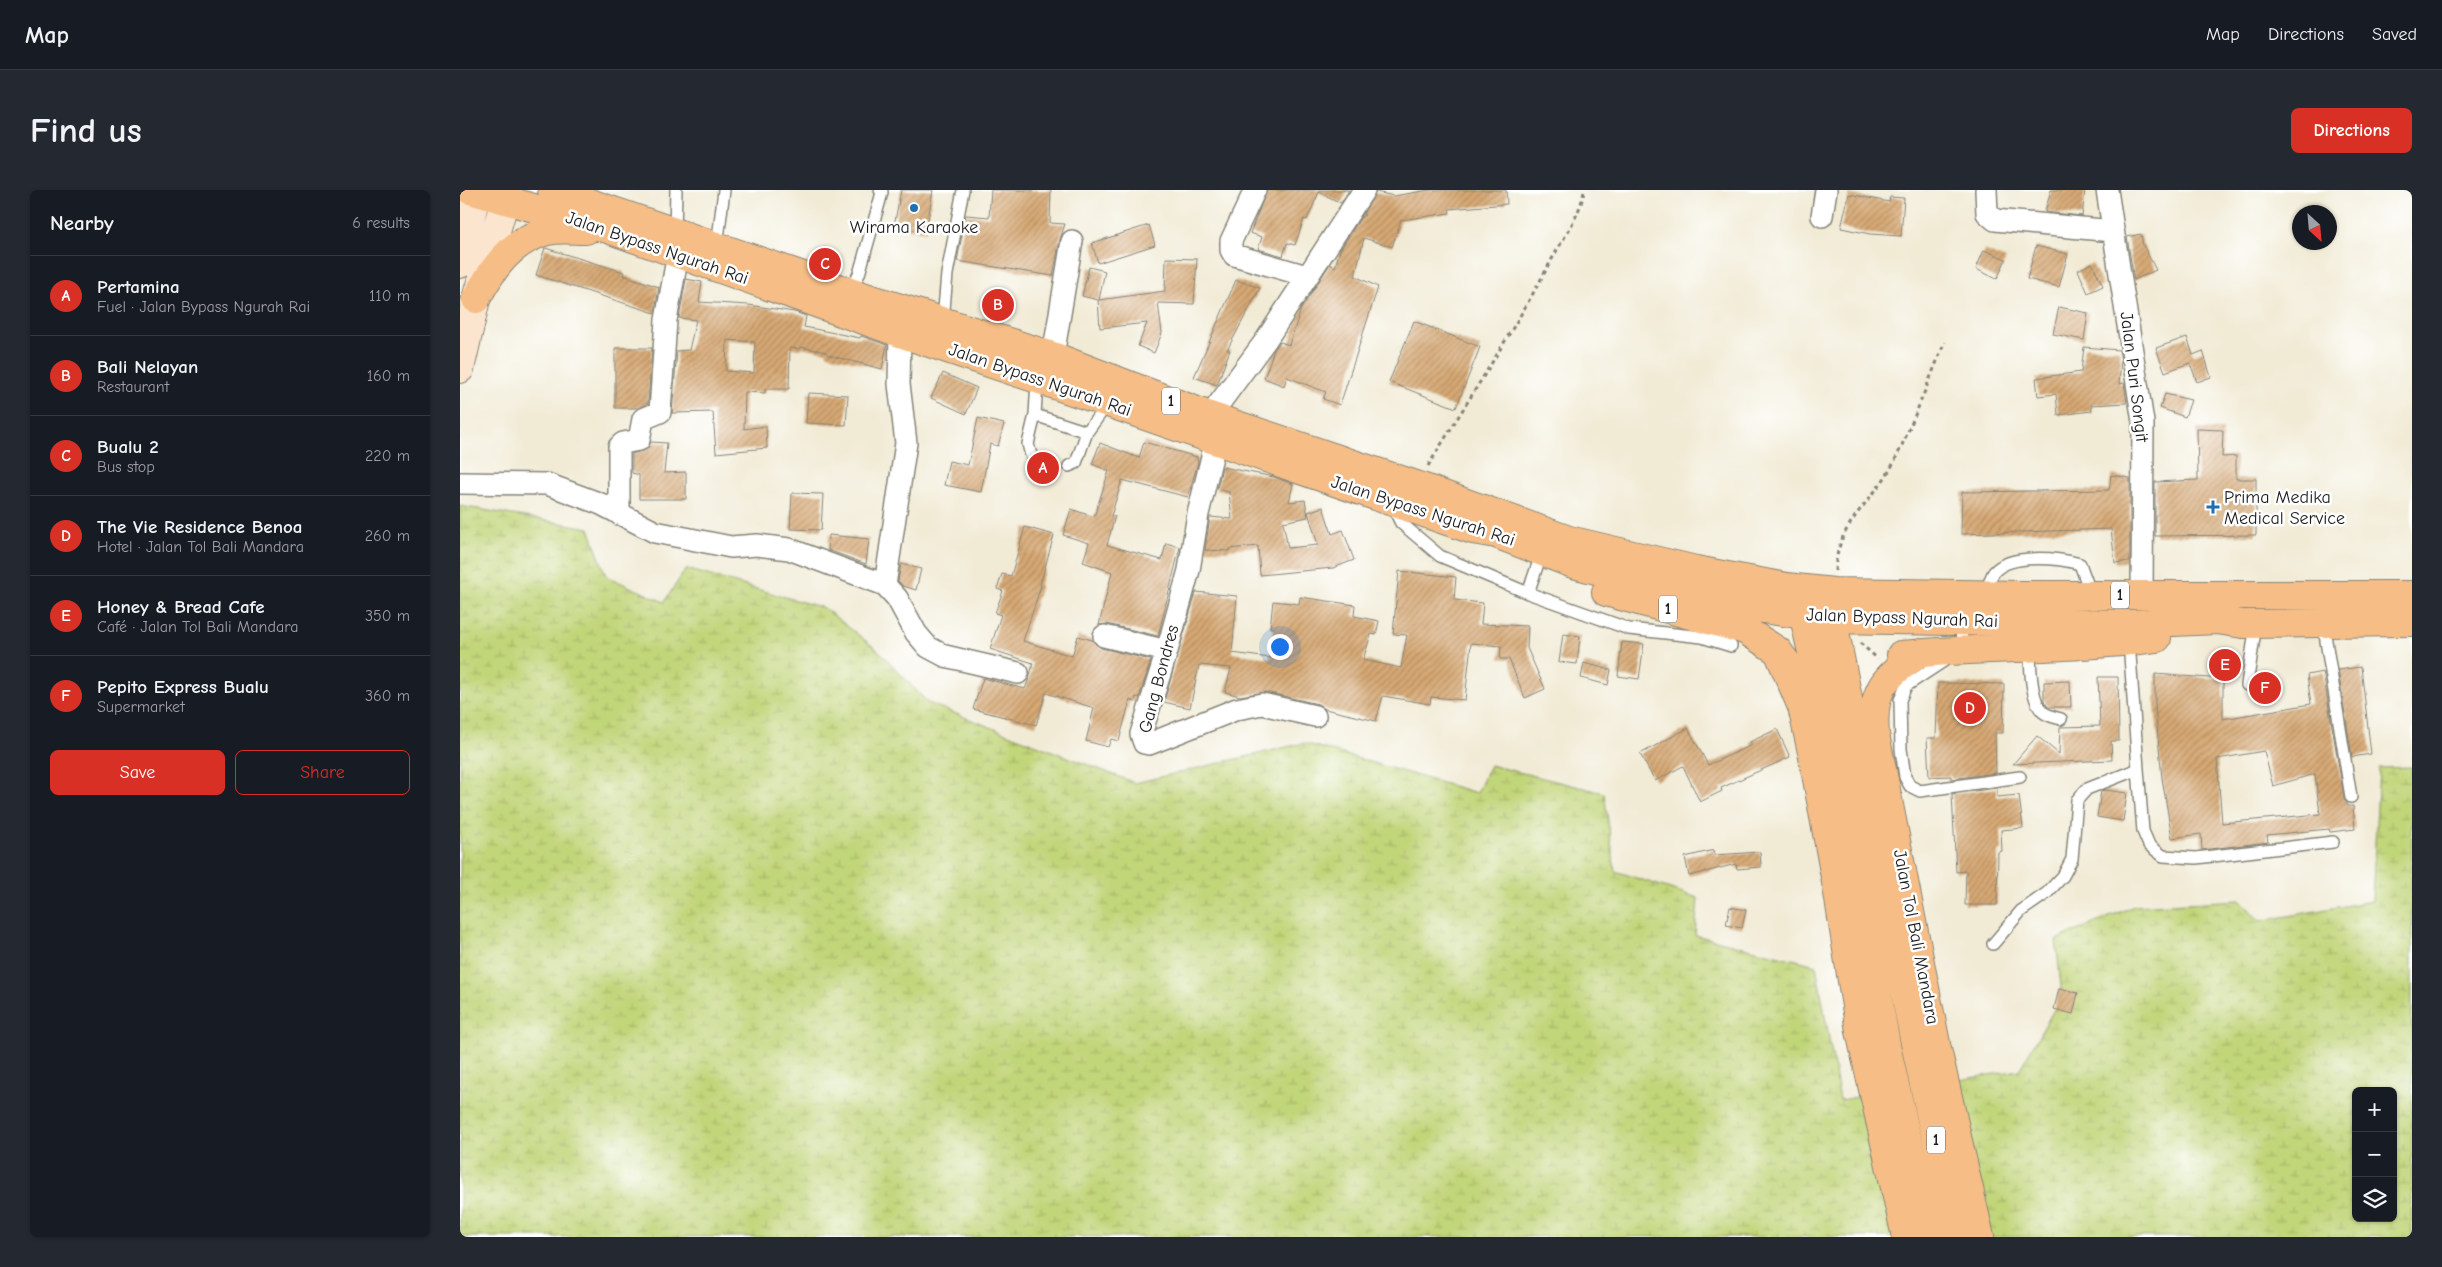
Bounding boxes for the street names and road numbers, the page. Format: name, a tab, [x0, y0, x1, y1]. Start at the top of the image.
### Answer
street label: Jalan Bypass Ngurah Rai	[563, 207, 751, 289]
street label: Jalan Puri Songit	[2116, 310, 2153, 444]
street label: Jalan Bypass Ngurah Rai	[946, 339, 1134, 421]
road number: 1	[1162, 388, 1180, 415]
street label: Jalan Bypass Ngurah Rai	[1328, 471, 1518, 551]
road number: 1	[2111, 582, 2129, 608]
road number: 1	[1659, 596, 1677, 622]
street label: Jalan Bypass Ngurah Rai	[1806, 604, 1998, 632]
street label: Gang Bondres	[1134, 623, 1184, 735]
street label: Jalan Tol Bali Mandara	[1889, 848, 1943, 1026]
road number: 1	[1927, 1126, 1945, 1154]

